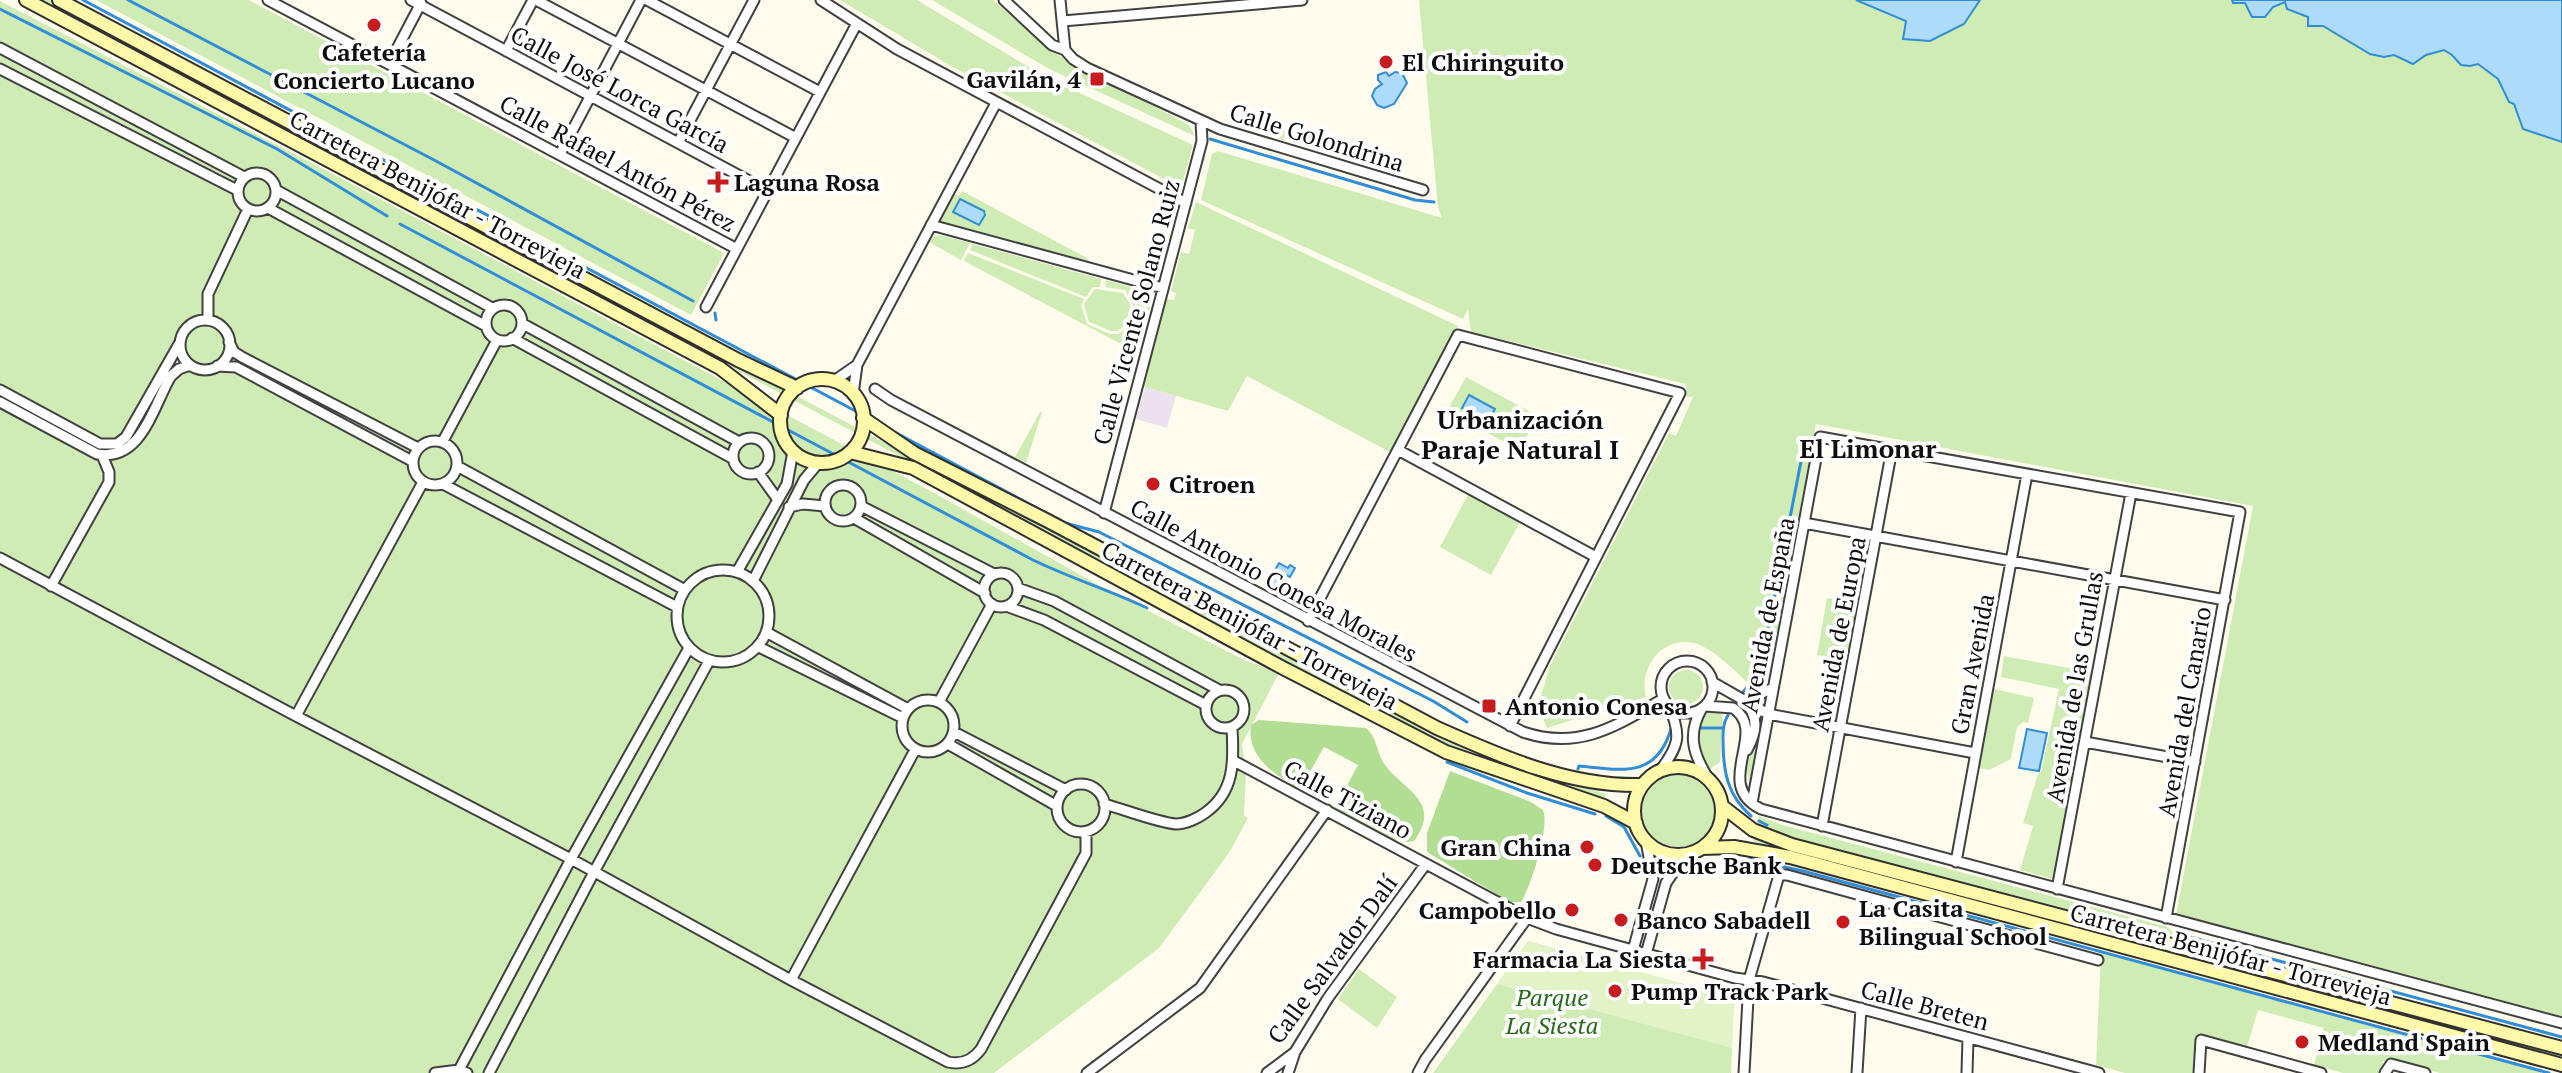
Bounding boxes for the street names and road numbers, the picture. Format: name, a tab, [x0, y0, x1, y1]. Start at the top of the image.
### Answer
street label: Calle José Lorca García	[505, 18, 735, 160]
street label: Calle Rafael Antón Pérez	[494, 87, 742, 239]
street label: Calle Golondrina	[1226, 95, 1408, 179]
street label: Carretera Benijófar - Torrevieja	[284, 102, 592, 286]
street label: Calle Vicente Solano Ruiz	[1085, 176, 1187, 448]
street label: Calle Antonio Conesa Morales	[1125, 491, 1423, 669]
street label: Avenida de España	[1732, 514, 1802, 716]
street label: Carretera Benijófar - Torrevieja	[1096, 533, 1404, 717]
street label: Avenida de Europa	[1803, 534, 1873, 734]
street label: Avenida de las Grullas	[2038, 569, 2110, 805]
street label: Gran Avenida	[1943, 591, 2001, 737]
street label: Avenida del Canario	[2150, 604, 2218, 820]
street label: Calle Tiziano	[1278, 752, 1418, 846]
street label: Calle Salvador Dalí	[1260, 868, 1404, 1050]
street label: Carretera Benijófar - Torrevieja	[2067, 896, 2395, 1012]
street label: Calle Breten	[1857, 973, 1993, 1037]

